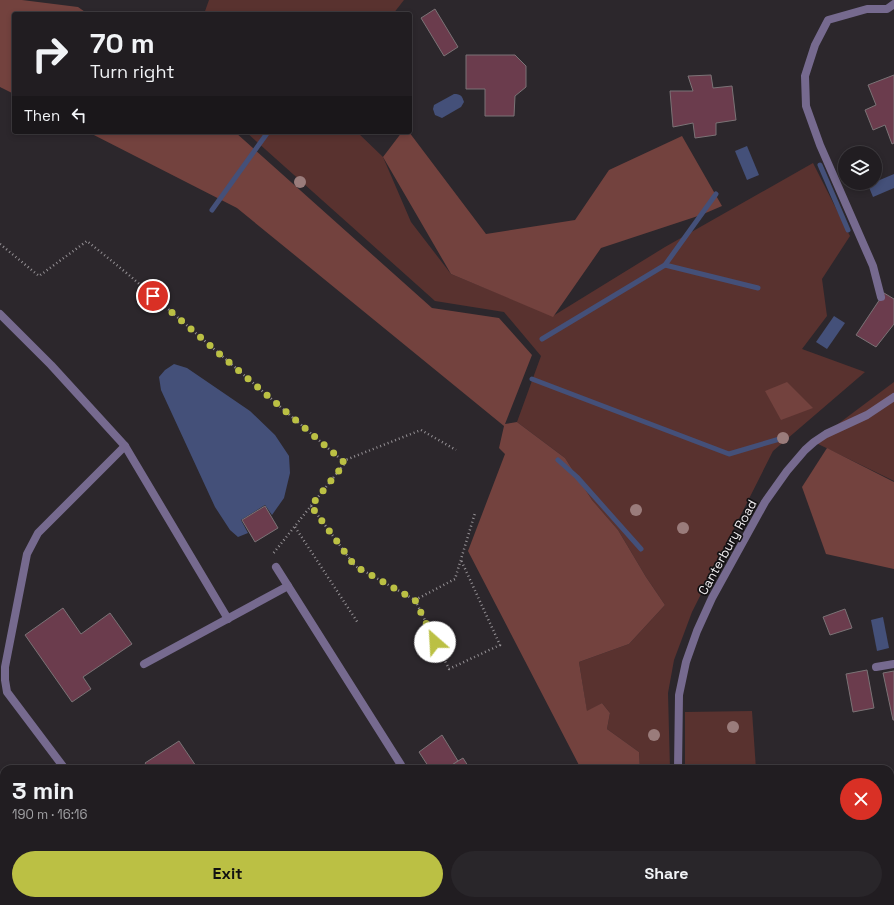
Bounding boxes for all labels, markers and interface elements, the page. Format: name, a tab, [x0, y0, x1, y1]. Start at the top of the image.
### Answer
text: 70 m	[90, 25, 155, 61]
icon: right	[24, 28, 76, 80]
text: Turn right	[90, 60, 174, 83]
icon: left	[68, 104, 90, 126]
text: Then	[24, 106, 60, 125]
map controls	[838, 146, 882, 190]
button: layers	[838, 146, 882, 190]
pin	[136, 279, 170, 313]
icon: arrive	[142, 285, 164, 307]
street label: Canterbury Road	[694, 497, 761, 598]
position arrow	[414, 621, 456, 663]
text: 3 min	[12, 775, 74, 806]
button: close	[840, 778, 882, 820]
text: 190 m · 16:16	[12, 806, 87, 823]
button: Exit	[12, 851, 443, 897]
button: Share	[451, 851, 882, 897]

